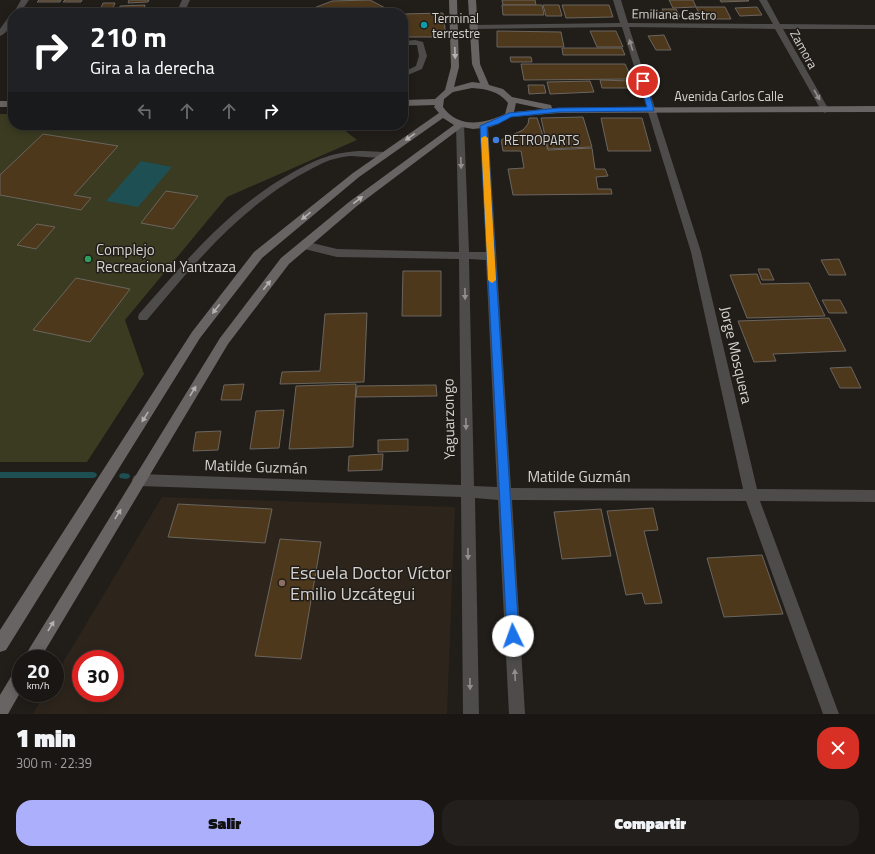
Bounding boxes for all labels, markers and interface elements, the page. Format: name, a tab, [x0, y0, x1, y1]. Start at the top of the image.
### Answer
street label: Emiliana Castro	[631, 3, 717, 25]
place label: Terminal terrestre	[432, 8, 480, 43]
text: 210 m	[90, 15, 167, 58]
marker: Terminal terrestre	[419, 20, 429, 30]
icon: right	[24, 24, 76, 76]
street label: Zamora	[785, 26, 823, 73]
one-way arrow	[628, 39, 634, 51]
one-way arrow	[452, 47, 458, 60]
text: Gira a la derecha	[90, 54, 215, 81]
pin	[626, 64, 660, 98]
icon: arrive	[632, 70, 654, 92]
street label: Avenida Carlos Calle	[674, 86, 784, 106]
one-way arrow	[813, 89, 820, 101]
icon: left	[134, 100, 156, 122]
icon: ahead	[176, 100, 198, 122]
icon: ahead	[218, 100, 240, 122]
icon: right	[260, 100, 282, 122]
place label: RETROPARTS	[504, 130, 579, 150]
one-way arrow	[404, 133, 415, 141]
marker: RETROPARTS	[491, 135, 501, 145]
one-way arrow	[458, 157, 464, 170]
one-way arrow	[352, 196, 363, 204]
one-way arrow	[301, 212, 312, 220]
place label: Complejo Recreacional Yantzaza	[96, 238, 236, 278]
marker: Complejo Recreacional Yantzaza	[83, 254, 93, 264]
one-way arrow	[263, 279, 271, 290]
one-way arrow	[462, 288, 468, 301]
one-way arrow	[212, 303, 221, 314]
street label: Jorge Mosquera	[714, 304, 759, 406]
street label: Yaguarzongo	[436, 378, 461, 460]
one-way arrow	[189, 386, 197, 396]
one-way arrow	[141, 411, 148, 423]
one-way arrow	[463, 418, 469, 431]
street label: Matilde Guzmán	[204, 453, 308, 480]
street label: Matilde Guzmán	[527, 465, 631, 488]
one-way arrow	[115, 508, 122, 520]
one-way arrow	[465, 548, 471, 561]
place label: Escuela Doctor Víctor Emilio Uzcátegui	[290, 559, 451, 607]
marker: Escuela Doctor Víctor Emilio Uzcátegui	[277, 578, 287, 588]
position arrow	[492, 615, 534, 657]
one-way arrow	[48, 620, 55, 632]
speed limit sign: 30	[72, 650, 124, 702]
text: 20	[27, 655, 49, 686]
one-way arrow	[512, 668, 518, 681]
text: km/h	[27, 678, 49, 693]
one-way arrow	[467, 678, 473, 691]
text: 1 min	[16, 720, 76, 756]
button: close	[817, 727, 859, 769]
text: 300 m · 22:39	[16, 753, 92, 773]
button: Salir	[16, 800, 434, 846]
button: Compartir	[442, 800, 859, 846]

